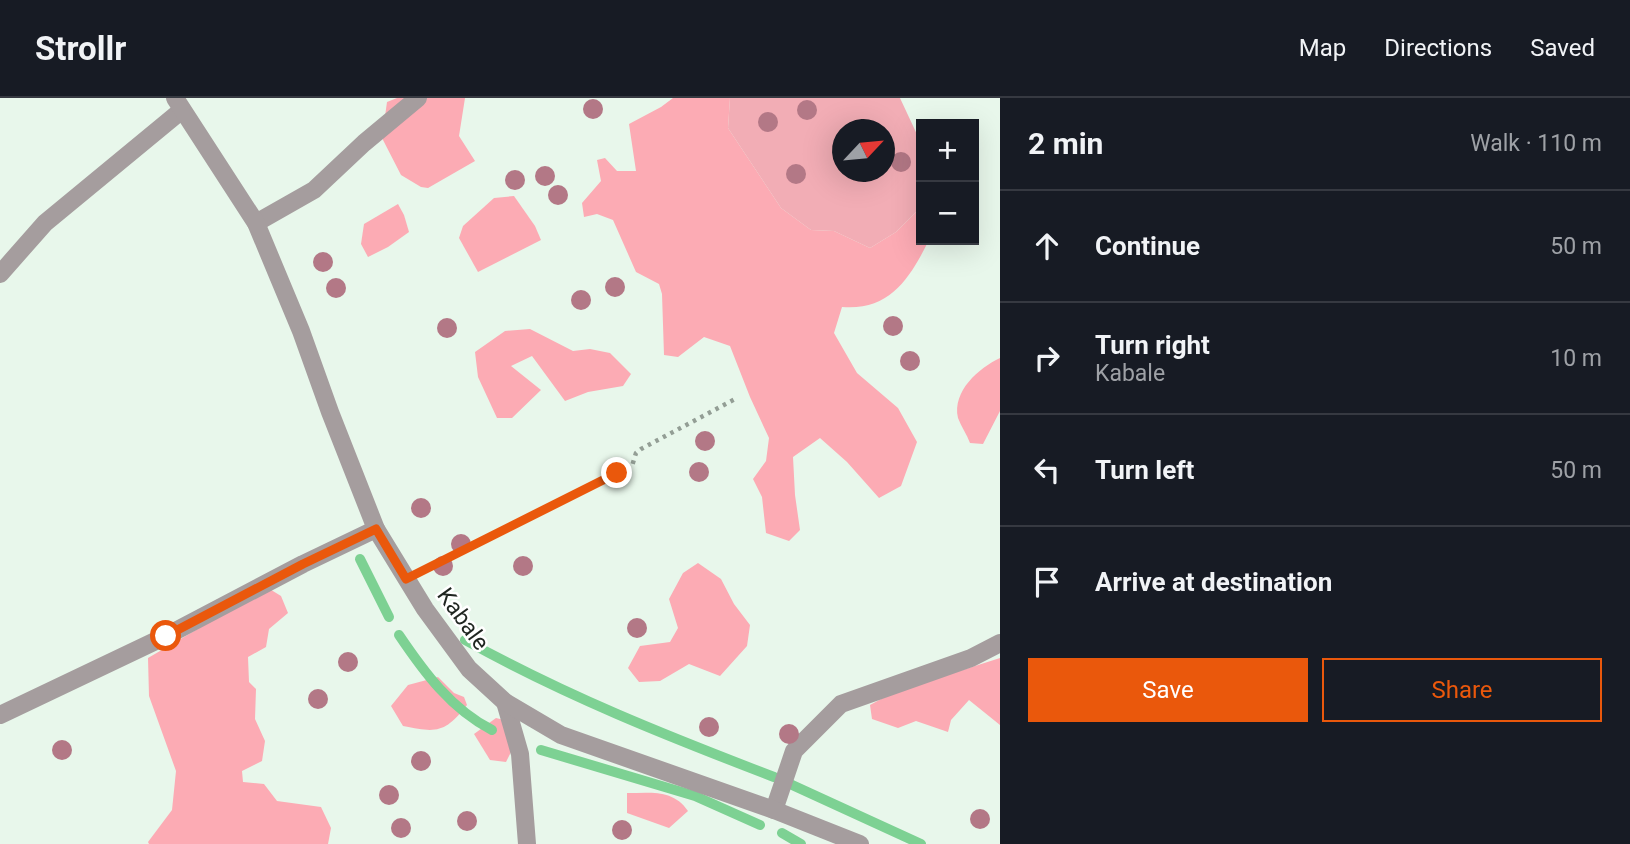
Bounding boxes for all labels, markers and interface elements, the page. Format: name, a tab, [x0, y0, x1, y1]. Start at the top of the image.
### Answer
text: Strollr	[35, 29, 126, 68]
text: Map	[1299, 34, 1346, 62]
text: Directions	[1384, 34, 1492, 62]
text: Saved	[1530, 34, 1595, 62]
north arrow	[832, 119, 895, 182]
map controls	[916, 119, 979, 245]
button: +	[916, 119, 979, 182]
text: 2 min	[1028, 126, 1103, 161]
text: Walk · 110 m	[1470, 130, 1602, 157]
button: −	[916, 182, 979, 245]
icon: ahead	[1028, 227, 1066, 265]
text: Continue	[1095, 231, 1200, 261]
text: 50 m	[1550, 233, 1602, 260]
text: Turn right	[1095, 330, 1210, 360]
icon: right	[1028, 339, 1066, 377]
text: 10 m	[1550, 345, 1602, 372]
text: Kabale	[1095, 360, 1165, 387]
icon: left	[1028, 451, 1066, 489]
text: Turn left	[1095, 455, 1194, 485]
route end	[601, 457, 632, 488]
text: 50 m	[1550, 457, 1602, 484]
icon: arrive	[1028, 563, 1066, 601]
text: Arrive at destination	[1095, 567, 1332, 597]
street label: Kabale	[431, 583, 495, 655]
route start	[150, 620, 181, 651]
button: Save	[1028, 658, 1308, 722]
button: Share	[1322, 658, 1602, 722]

